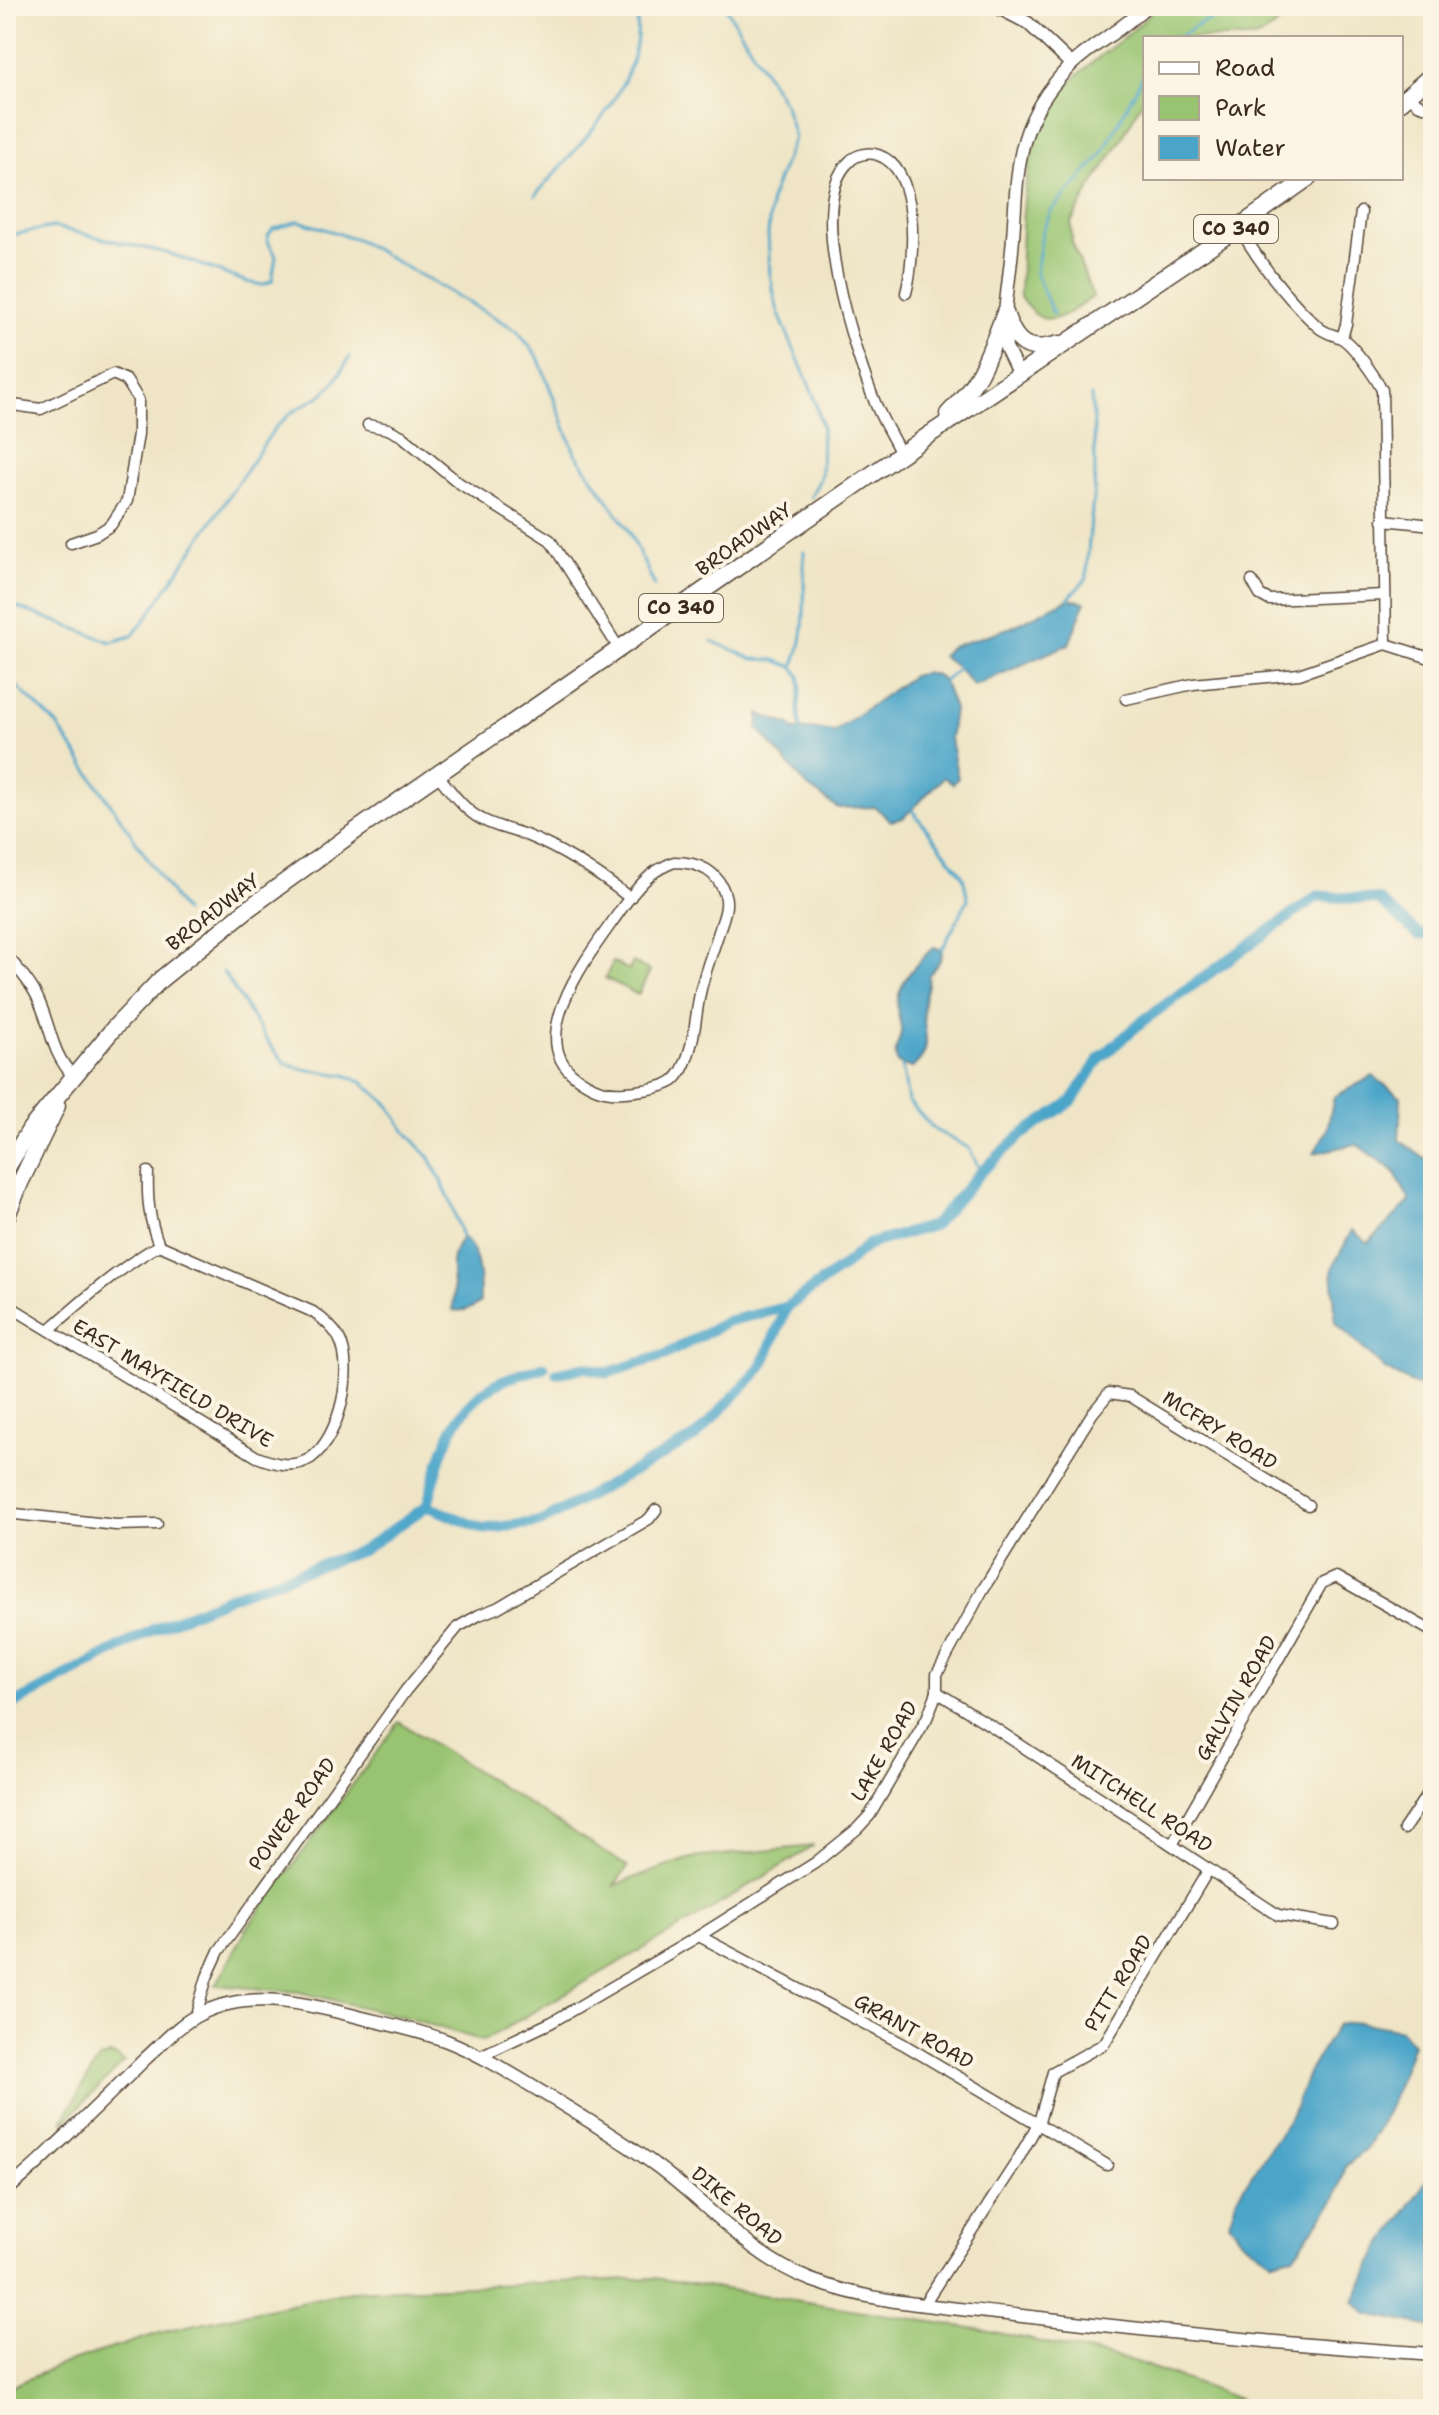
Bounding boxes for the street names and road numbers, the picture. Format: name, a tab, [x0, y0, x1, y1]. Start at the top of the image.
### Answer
road number: CO 340	[1194, 215, 1278, 243]
street label: BROADWAY	[691, 496, 797, 582]
road number: CO 340	[639, 594, 723, 622]
street label: BROADWAY	[161, 867, 265, 957]
street label: EAST MAYFIELD DRIVE	[68, 1313, 278, 1453]
street label: MCFRY ROAD	[1158, 1384, 1282, 1476]
street label: GALVIN ROAD	[1190, 1631, 1282, 1765]
street label: LAKE ROAD	[845, 1696, 923, 1806]
street label: MITCHELL ROAD	[1066, 1748, 1218, 1858]
street label: POWER ROAD	[242, 1752, 342, 1876]
street label: PITT ROAD	[1078, 1930, 1158, 2036]
street label: GRANT ROAD	[850, 1987, 978, 2075]
street label: DIKE ROAD	[686, 2160, 788, 2252]

